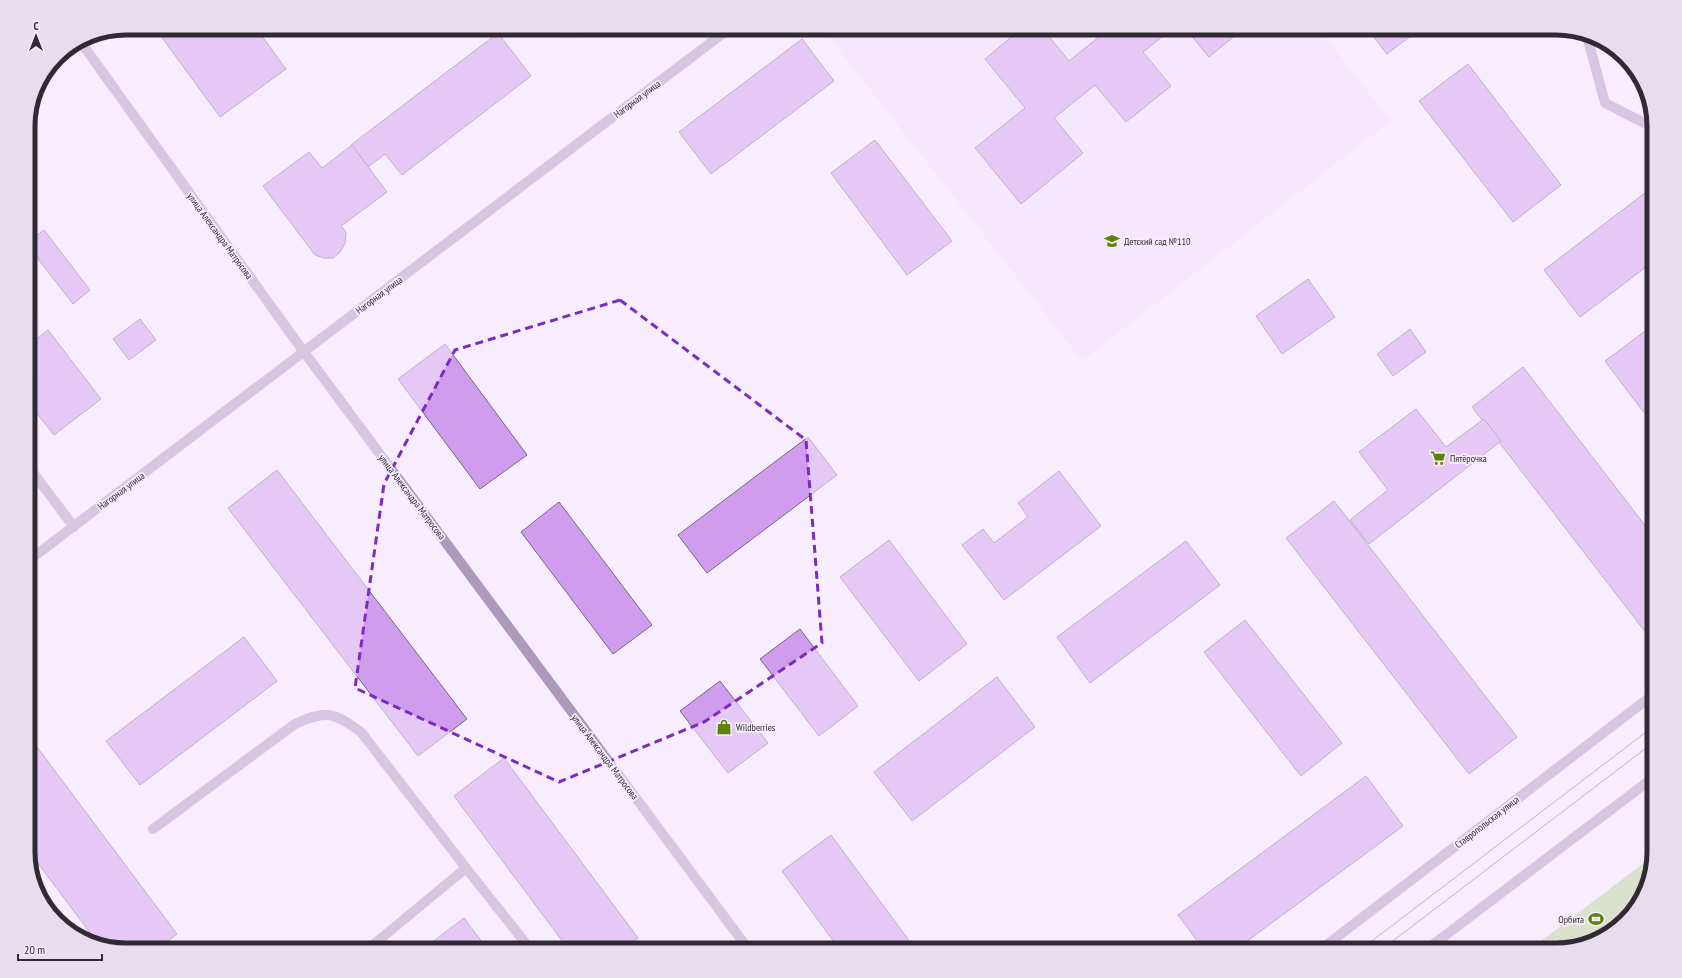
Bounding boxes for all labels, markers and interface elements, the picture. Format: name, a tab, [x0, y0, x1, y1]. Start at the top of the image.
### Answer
north arrow	[16, 16, 56, 56]
text: С	[33, 19, 39, 33]
street label: Нагорная улица	[611, 77, 663, 121]
street label: улица Александра Матросова	[184, 190, 256, 282]
school or university icon: Детский сад №110	[1103, 232, 1121, 250]
place label: Детский сад №110	[1124, 235, 1191, 248]
street label: Нагорная улица	[353, 273, 405, 317]
supermarket icon: Пятёрочка	[1429, 449, 1447, 467]
street label: улица Александра Матросова	[376, 452, 448, 542]
place label: Пятёрочка	[1450, 452, 1487, 465]
street label: Нагорная улица	[95, 469, 147, 513]
street label: улица Александра Матросова	[569, 712, 641, 802]
shop icon: Wildberries	[715, 718, 733, 736]
place label: Wildberries	[736, 721, 776, 734]
street label: Ставропольская улица	[1452, 793, 1522, 851]
sports icon: Орбита	[1587, 910, 1605, 928]
place label: Орбита	[1558, 913, 1584, 926]
scale bar	[18, 936, 102, 962]
text: 20 m	[24, 942, 45, 957]

